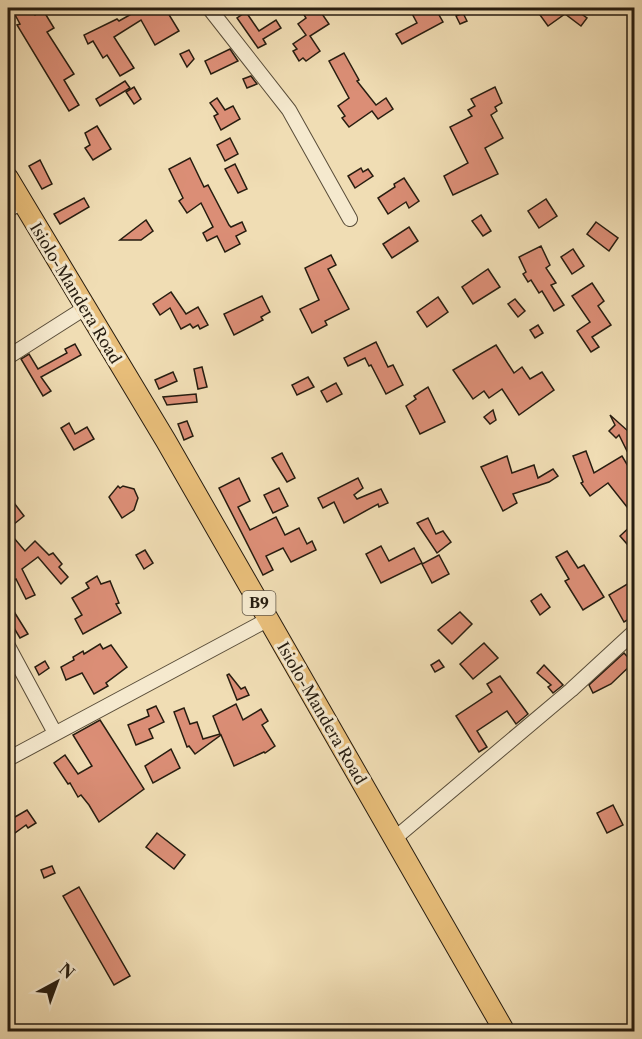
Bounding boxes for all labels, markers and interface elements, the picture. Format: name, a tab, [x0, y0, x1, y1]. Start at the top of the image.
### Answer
street label: Isiolo-Mandera Road	[26, 219, 126, 367]
road number: B9	[242, 591, 276, 615]
street label: Isiolo-Mandera Road	[273, 638, 371, 788]
north arrow	[27, 952, 87, 1012]
text: N	[55, 959, 79, 983]

